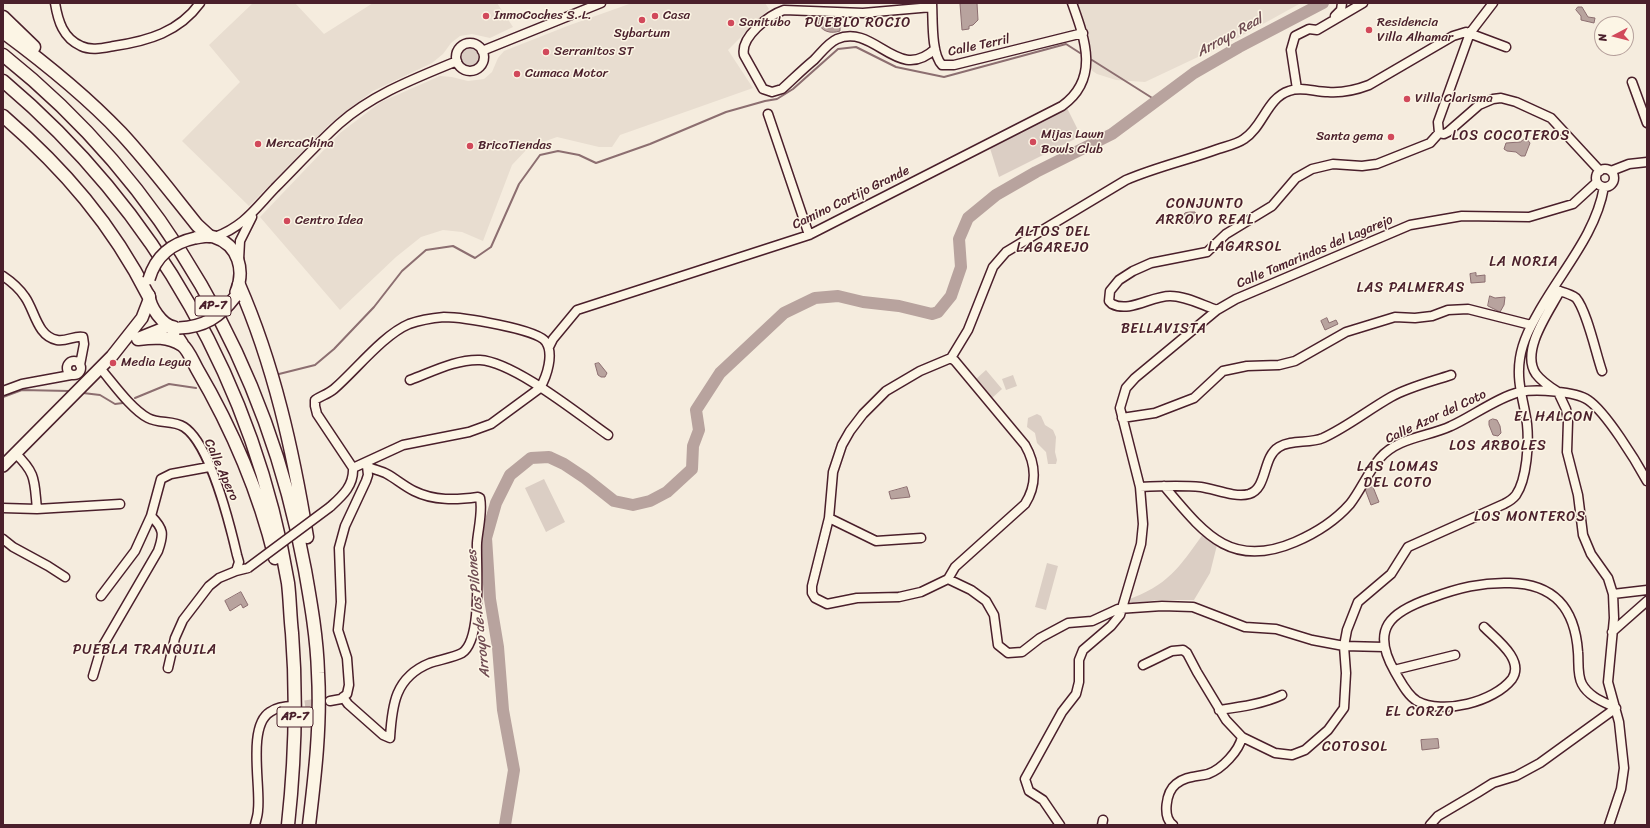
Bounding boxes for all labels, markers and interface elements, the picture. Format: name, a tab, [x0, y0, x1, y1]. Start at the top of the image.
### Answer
place label: InmoCoches S. L.	[494, 8, 592, 24]
place label: Casa	[663, 8, 690, 24]
marker: InmoCoches S. L.	[481, 11, 491, 21]
marker: Casa	[650, 11, 660, 21]
water label: Arroyo Real	[1194, 11, 1266, 61]
marker: Sybartum	[637, 15, 647, 25]
place label: Sanitubo	[739, 15, 790, 31]
district label: PUEBLO ROCIO	[805, 15, 911, 31]
place label: Residencia Villa Alhamar	[1377, 15, 1453, 46]
north arrow	[1594, 16, 1634, 56]
marker: Sanitubo	[726, 18, 736, 28]
marker: Residencia Villa Alhamar	[1364, 25, 1374, 35]
place label: Sybartum	[614, 26, 670, 42]
street label: Calle Terril	[947, 32, 1011, 60]
text: N	[1593, 32, 1612, 42]
place label: Serranitos ST	[554, 44, 633, 60]
marker: Serranitos ST	[541, 47, 551, 57]
place label: Cumaca Motor	[525, 66, 608, 82]
marker: Cumaca Motor	[512, 69, 522, 79]
place label: Villa Clarisma	[1415, 91, 1493, 107]
marker: Villa Clarisma	[1402, 94, 1412, 104]
place label: Mijas Lawn Bowls Club	[1041, 127, 1104, 158]
district label: LOS COCOTEROS	[1452, 128, 1570, 144]
place label: Santa gema	[1316, 129, 1383, 145]
marker: Santa gema	[1386, 132, 1396, 142]
place label: MercaChina	[266, 136, 334, 152]
marker: Mijas Lawn Bowls Club	[1028, 137, 1038, 147]
place label: BricoTiendas	[478, 138, 552, 154]
marker: MercaChina	[253, 139, 263, 149]
marker: BricoTiendas	[465, 141, 475, 151]
street label: Camino Cortijo Grande	[790, 163, 912, 233]
district label: CONJUNTO ARROYO REAL	[1156, 196, 1254, 228]
street label: Calle Tamarindos del Lagarejo	[1235, 212, 1395, 292]
place label: Centro Idea	[295, 213, 363, 229]
marker: Centro Idea	[282, 216, 292, 226]
district label: ALTOS DEL LAGAREJO	[1016, 224, 1090, 256]
district label: LAGARSOL	[1208, 239, 1282, 255]
district label: LA NORIA	[1490, 254, 1558, 270]
district label: LAS PALMERAS	[1357, 280, 1465, 296]
road number: AP-7	[195, 296, 231, 316]
district label: BELLAVISTA	[1122, 321, 1206, 337]
place label: Media Legua	[121, 355, 191, 371]
marker: Media Legua	[108, 358, 118, 368]
street label: Calle Azor del Coto	[1383, 387, 1489, 447]
district label: EL HALCON	[1514, 409, 1594, 425]
street label: Calle Apero	[200, 437, 242, 503]
district label: LOS ARBOLES	[1449, 438, 1547, 454]
district label: LAS LOMAS DEL COTO	[1357, 459, 1439, 492]
district label: LOS MONTEROS	[1474, 509, 1586, 525]
water label: Arroyo de los Pilones	[464, 549, 494, 679]
district label: PUEBLA TRANQUILA	[73, 642, 217, 658]
district label: EL CORZO	[1385, 704, 1455, 720]
road number: AP-7	[277, 707, 313, 727]
district label: COTOSOL	[1323, 739, 1387, 755]

